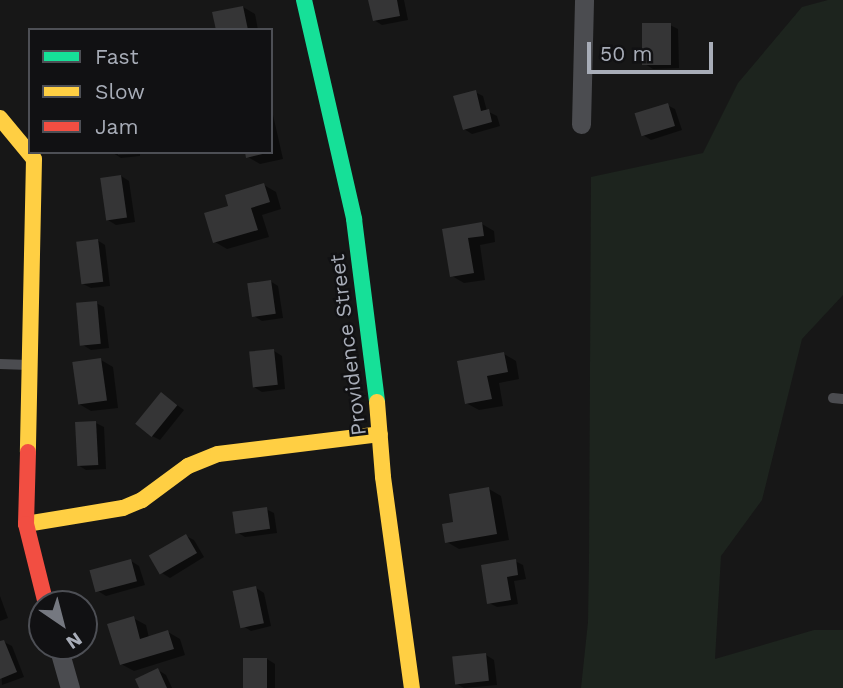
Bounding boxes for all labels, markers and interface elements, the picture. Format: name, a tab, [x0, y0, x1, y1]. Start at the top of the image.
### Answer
legend	[28, 28, 273, 154]
scale bar	[591, 28, 717, 72]
text: 50 m	[600, 41, 652, 66]
text: Fast	[95, 44, 139, 69]
text: Slow	[95, 79, 145, 104]
text: Jam	[95, 114, 138, 139]
street label: Providence Street	[324, 253, 372, 437]
north arrow	[28, 590, 98, 660]
text: N	[62, 628, 87, 654]

